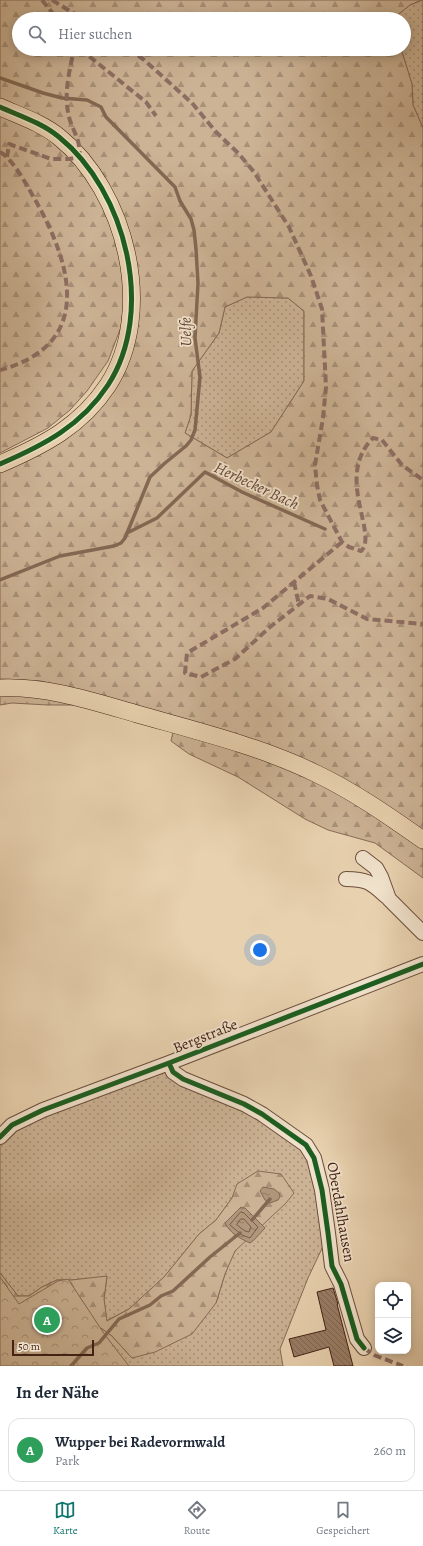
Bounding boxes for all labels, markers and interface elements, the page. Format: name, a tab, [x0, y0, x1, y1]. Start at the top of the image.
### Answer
search box	[12, 12, 411, 56]
icon: search	[26, 23, 48, 45]
text: Hier suchen	[58, 24, 132, 44]
water label: Uelfe	[175, 317, 197, 347]
water label: Herbecker Bach	[210, 457, 303, 515]
your location	[250, 940, 270, 960]
street label: Bergstraße	[170, 1014, 240, 1058]
street label: Oberdahlhausen	[322, 1160, 360, 1264]
map controls	[375, 1282, 411, 1354]
button: locate	[375, 1282, 411, 1318]
pin: A	[34, 1305, 60, 1335]
button: layers	[375, 1318, 411, 1354]
scale bar	[12, 1338, 94, 1357]
text: 50 m	[18, 1339, 40, 1354]
text: In der Nähe	[16, 1381, 99, 1404]
text: Wupper bei Radevormwald	[55, 1432, 225, 1452]
text: A	[26, 1442, 34, 1459]
text: 260 m	[373, 1442, 406, 1459]
text: Park	[55, 1452, 79, 1469]
tab: Karte	[53, 1499, 78, 1538]
tab: Route	[184, 1499, 210, 1538]
tab: Gespeichert	[316, 1499, 370, 1538]

